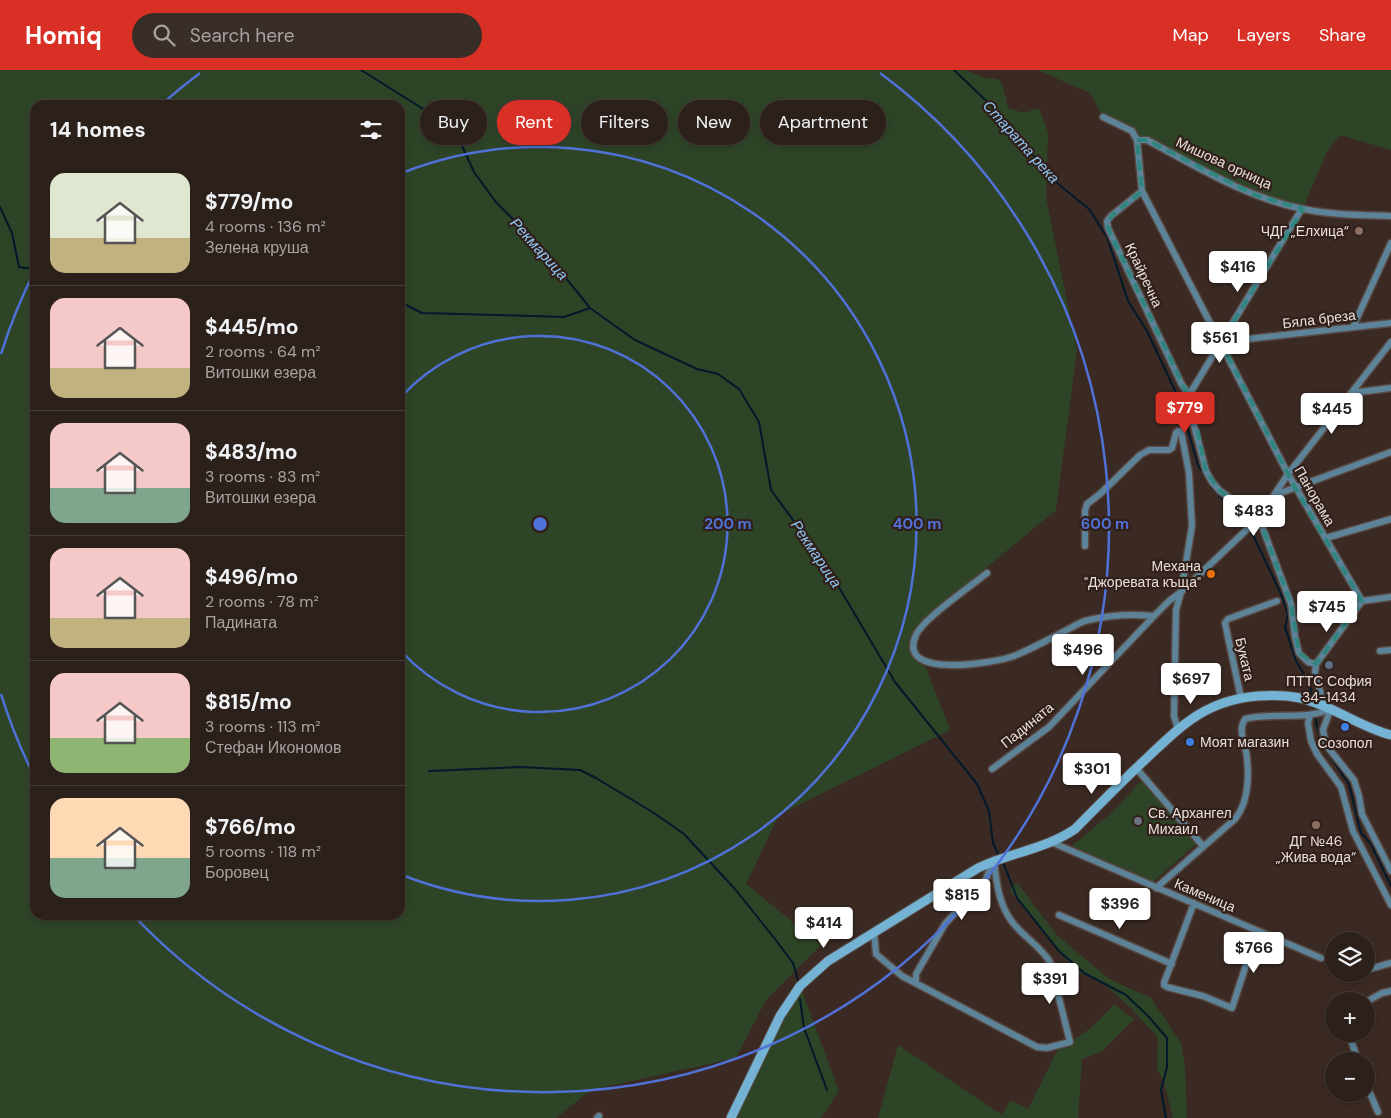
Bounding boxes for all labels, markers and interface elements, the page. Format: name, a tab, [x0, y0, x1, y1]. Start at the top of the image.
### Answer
search box	[132, 13, 482, 58]
text: Homiq	[25, 20, 102, 51]
icon: search	[150, 21, 178, 49]
text: Search here	[190, 23, 295, 48]
text: Map	[1173, 23, 1209, 47]
text: Layers	[1237, 23, 1291, 47]
text: Share	[1319, 23, 1366, 47]
water label: Старата река	[978, 96, 1064, 188]
chip: Buy	[420, 100, 487, 145]
chip: Rent	[497, 100, 571, 145]
chip: Filters	[581, 100, 668, 145]
chip: New	[678, 100, 750, 145]
chip: Apartment	[760, 100, 886, 145]
text: 14 homes	[50, 116, 146, 144]
icon: filters	[357, 116, 385, 144]
street label: Мишова орница	[1173, 133, 1275, 193]
text: $779/mo	[205, 188, 293, 216]
icon: home	[90, 193, 150, 253]
water label: Рекмарица	[506, 213, 572, 285]
text: 4 rooms · 136 m²	[205, 216, 326, 237]
place label: ЧДГ „Елхица“	[1261, 222, 1349, 240]
marker: ЧДГ „Елхица“	[1353, 225, 1365, 237]
text: Зелена круша	[205, 237, 309, 258]
street label: Крайречна	[1121, 240, 1167, 310]
pin: $416	[1208, 250, 1268, 293]
text: $416	[1220, 256, 1256, 277]
street label: Бяла бреза	[1281, 306, 1357, 332]
text: $445/mo	[205, 313, 299, 341]
icon: home	[90, 318, 150, 378]
pin: $561	[1190, 322, 1250, 364]
text: $561	[1202, 327, 1238, 348]
text: 2 rooms · 64 m²	[205, 341, 321, 362]
text: Витошки езера	[205, 362, 316, 383]
pin: $779	[1155, 392, 1215, 434]
pin: $445	[1302, 392, 1362, 435]
text: $779	[1167, 397, 1203, 418]
text: $445	[1312, 398, 1352, 419]
text: $483/mo	[205, 438, 298, 466]
icon: home	[90, 443, 150, 503]
street label: Панорама	[1291, 463, 1339, 529]
text: 3 rooms · 83 m²	[205, 466, 320, 487]
text: Витошки езера	[205, 487, 316, 508]
pin: $483	[1224, 494, 1284, 537]
text: $483	[1234, 500, 1274, 521]
text: 200 m	[704, 514, 752, 534]
text: 400 m	[893, 514, 941, 534]
text: 600 m	[1081, 514, 1129, 534]
centre of rings	[531, 515, 549, 533]
water label: Рекмарица	[786, 516, 846, 592]
place label: Механа "Джоревата къща"	[1084, 557, 1201, 591]
text: $496/mo	[205, 563, 298, 591]
icon: home	[90, 568, 150, 628]
marker: Механа "Джоревата къща"	[1205, 568, 1217, 580]
pin: $745	[1297, 590, 1357, 633]
text: 2 rooms · 78 m²	[205, 591, 319, 612]
text: $745	[1308, 596, 1346, 617]
text: Падината	[205, 612, 277, 633]
pin: $496	[1053, 634, 1113, 676]
street label: Буката	[1231, 636, 1259, 683]
text: $496	[1063, 639, 1103, 660]
marker: ПТТС София 34-1434	[1323, 659, 1335, 671]
pin: $697	[1161, 662, 1221, 705]
text: $697	[1172, 668, 1210, 689]
place label: ПТТС София 34-1434	[1286, 672, 1372, 706]
text: $815/mo	[205, 688, 292, 716]
icon: home	[90, 693, 150, 753]
street label: Падината	[997, 698, 1057, 752]
text: 3 rooms · 113 m²	[205, 716, 321, 737]
marker: Созопол	[1339, 721, 1351, 733]
place label: Моят магазин	[1200, 733, 1289, 751]
place label: Созопол	[1317, 734, 1373, 752]
marker: Моят магазин	[1184, 736, 1196, 748]
text: Стефан Икономов	[205, 737, 341, 758]
pin: $301	[1062, 752, 1122, 795]
text: $301	[1074, 758, 1110, 779]
place label: Св. Архангел Михаил	[1148, 804, 1232, 838]
text: $766/mo	[205, 813, 296, 841]
marker: Св. Архангел Михаил	[1132, 815, 1144, 827]
icon: home	[90, 818, 150, 878]
marker: ДГ №46 „Жива вода“	[1310, 819, 1322, 831]
place label: ДГ №46 „Жива вода“	[1276, 832, 1356, 866]
text: 5 rooms · 118 m²	[205, 841, 321, 862]
text: Боровец	[205, 862, 269, 883]
street label: Каменица	[1172, 874, 1238, 916]
pin: $815	[932, 878, 992, 921]
text: $815	[944, 884, 980, 905]
pin: $396	[1090, 888, 1150, 930]
text: $396	[1100, 893, 1140, 914]
pin: $414	[794, 906, 854, 949]
text: $414	[806, 912, 842, 933]
pin: $766	[1224, 932, 1284, 974]
map controls	[1325, 932, 1375, 1102]
button: layers	[1325, 932, 1375, 982]
text: $766	[1235, 937, 1273, 958]
pin: $391	[1020, 962, 1080, 1005]
text: $391	[1033, 968, 1067, 989]
button: +	[1325, 992, 1375, 1042]
button: −	[1325, 1052, 1375, 1102]

